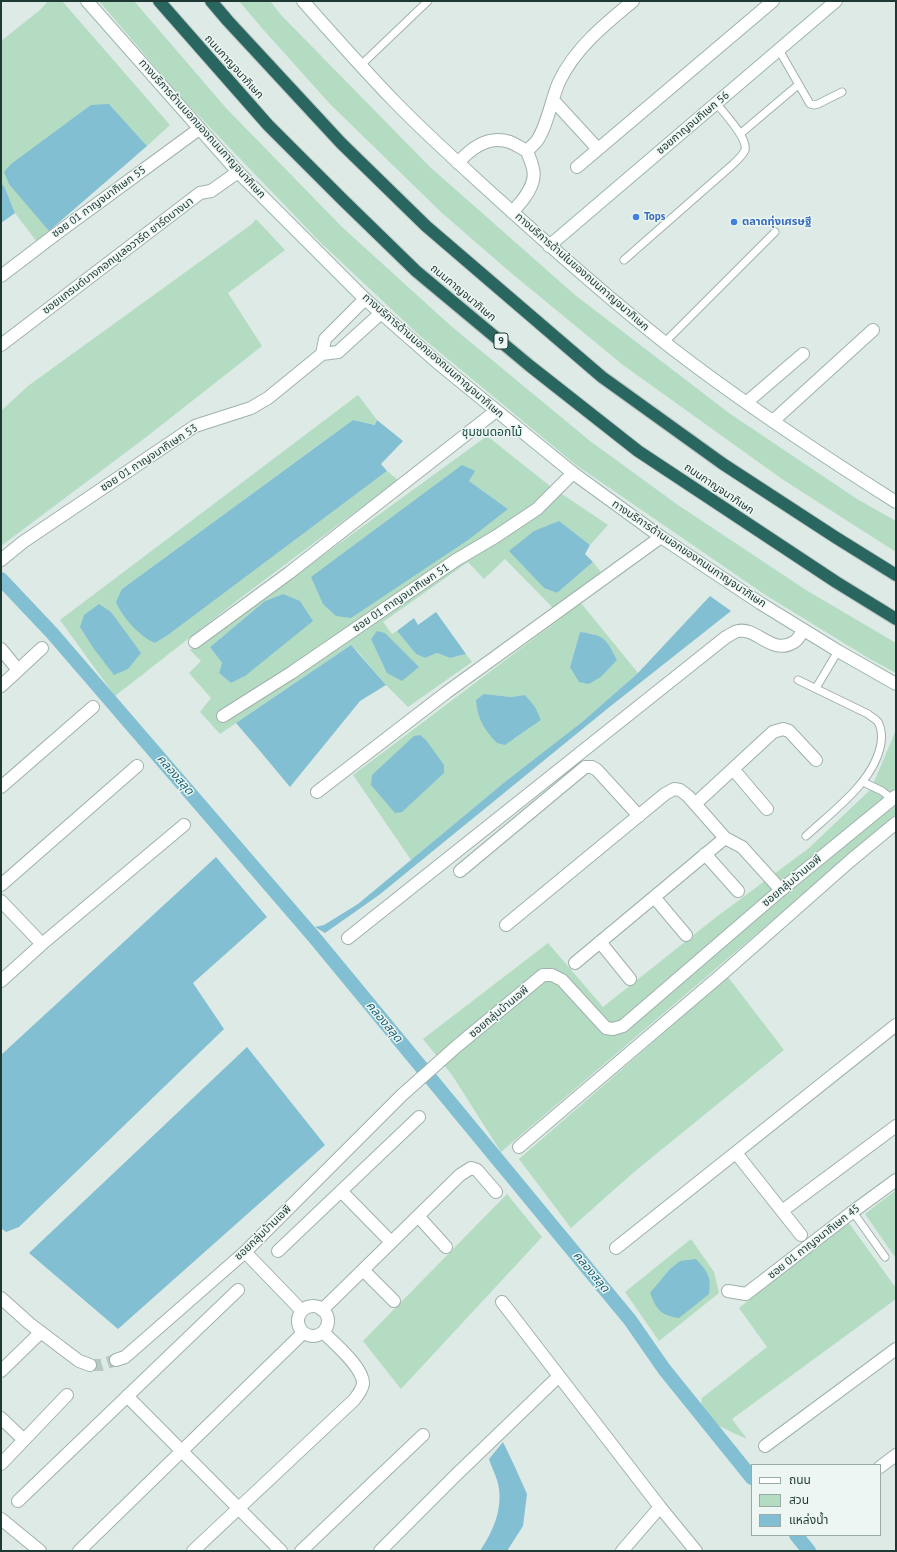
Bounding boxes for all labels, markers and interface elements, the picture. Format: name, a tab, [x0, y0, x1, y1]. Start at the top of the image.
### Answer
street label: ถนนกาญจนาภิเษก	[202, 32, 266, 102]
street label: ทางบริการด้านนอกของถนนกาญจนาภิเษก	[136, 57, 268, 201]
street label: ซอยกาญจนภิเษก 56	[654, 89, 732, 157]
street label: ซอย 01 กาญจนากิเษก 55	[49, 163, 149, 241]
street label: ซอยแกรนด์บางกอกบูเลอวาร์ด ยาร์ดบางนา	[40, 195, 196, 317]
street label: ทางบริการด้านในของถนนกาญจนาภิเษก	[512, 210, 652, 334]
place label: Tops	[644, 210, 665, 224]
marker: Tops	[631, 212, 641, 222]
place label: ตลาดทุ่งเศรษฐี	[742, 215, 811, 229]
marker: ตลาดทุ่งเศรษฐี	[729, 217, 739, 227]
street label: ถนนกาญจนาภิเษก	[427, 262, 499, 324]
street label: ทางบริการด้านนอกของถนนกาญจนาภิเษก	[360, 291, 506, 421]
road number: 9	[494, 333, 508, 349]
street label: ซอย 01 กาญจนากิเษก 53	[98, 422, 200, 494]
district label: ชุมชนดอกไม้	[462, 426, 522, 440]
street label: ถนนกาญจนาภิเษก	[681, 461, 757, 517]
street label: ทางบริการด้านนอกของถนนกาญจนาภิเษก	[609, 497, 769, 611]
street label: ซอย 01 กาญจนากิเษก 51	[350, 561, 452, 635]
water label: คลองสลุด	[154, 752, 196, 798]
street label: ซอยกลุ่มบ้านเอพี	[760, 852, 824, 910]
street label: ซอยกลุ่มบ้านเอพี	[467, 983, 531, 1041]
water label: คลองสลุด	[363, 999, 405, 1045]
street label: ซอย 01 กาญจนาภิเษก 45	[765, 1202, 863, 1282]
street label: ซอยกลุ่มบ้านเอพี	[232, 1203, 294, 1263]
water label: คลองสลุด	[570, 1249, 612, 1295]
legend	[751, 1464, 881, 1536]
text: ถนน	[789, 1472, 811, 1487]
text: สวน	[789, 1492, 809, 1507]
text: แหล่งน้ำ	[789, 1512, 828, 1527]

